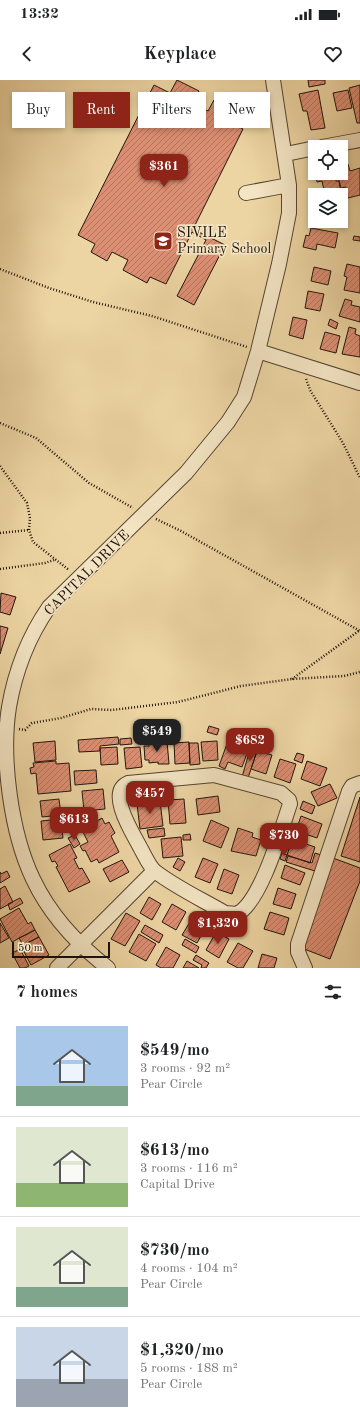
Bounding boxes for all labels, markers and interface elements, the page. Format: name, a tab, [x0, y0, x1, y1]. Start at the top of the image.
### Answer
text: 13:32	[20, 7, 59, 22]
icon: back	[16, 43, 38, 65]
icon: heart	[322, 43, 344, 65]
text: Keyplace	[143, 45, 217, 63]
chip: Buy	[12, 92, 65, 128]
chip: Rent	[73, 92, 130, 128]
chip: Filters	[138, 92, 206, 128]
chip: New	[214, 92, 270, 128]
map controls	[308, 140, 348, 228]
button: locate	[308, 140, 348, 180]
pin: $361	[140, 154, 188, 188]
text: $361	[149, 160, 179, 173]
button: layers	[308, 188, 348, 228]
place label: SIVILE Primary School	[177, 226, 271, 256]
school or university icon: SIVILE Primary School	[152, 230, 174, 252]
street label: CAPITAL DRIVE	[42, 528, 132, 618]
pin: $549	[133, 719, 181, 753]
text: $549	[142, 725, 172, 738]
pin: $682	[226, 728, 274, 762]
text: $682	[235, 734, 265, 747]
pin: $457	[126, 781, 174, 815]
text: $457	[135, 787, 165, 800]
pin: $613	[50, 807, 98, 841]
text: $613	[59, 813, 89, 826]
pin: $730	[260, 823, 308, 857]
text: $730	[269, 829, 299, 842]
pin: $1,320	[185, 911, 251, 945]
text: $1,320	[197, 917, 239, 930]
scale bar	[12, 940, 110, 959]
text: 50 m	[18, 943, 43, 954]
icon: filters	[322, 981, 344, 1003]
text: 7 homes	[16, 984, 78, 1001]
icon: home	[48, 1042, 96, 1090]
text: $549/mo	[140, 1042, 209, 1059]
text: 3 rooms · 92 m²	[140, 1062, 230, 1075]
text: Pear Circle	[140, 1078, 202, 1091]
text: $613/mo	[140, 1142, 209, 1159]
icon: home	[48, 1143, 96, 1191]
text: 3 rooms · 116 m²	[140, 1162, 238, 1175]
text: Capital Drive	[140, 1178, 215, 1191]
text: $730/mo	[140, 1242, 209, 1259]
icon: home	[48, 1243, 96, 1291]
text: 4 rooms · 104 m²	[140, 1262, 238, 1275]
text: Pear Circle	[140, 1278, 202, 1291]
text: $1,320/mo	[140, 1342, 224, 1359]
icon: home	[48, 1343, 96, 1391]
text: 5 rooms · 188 m²	[140, 1362, 238, 1375]
text: Pear Circle	[140, 1378, 202, 1391]

